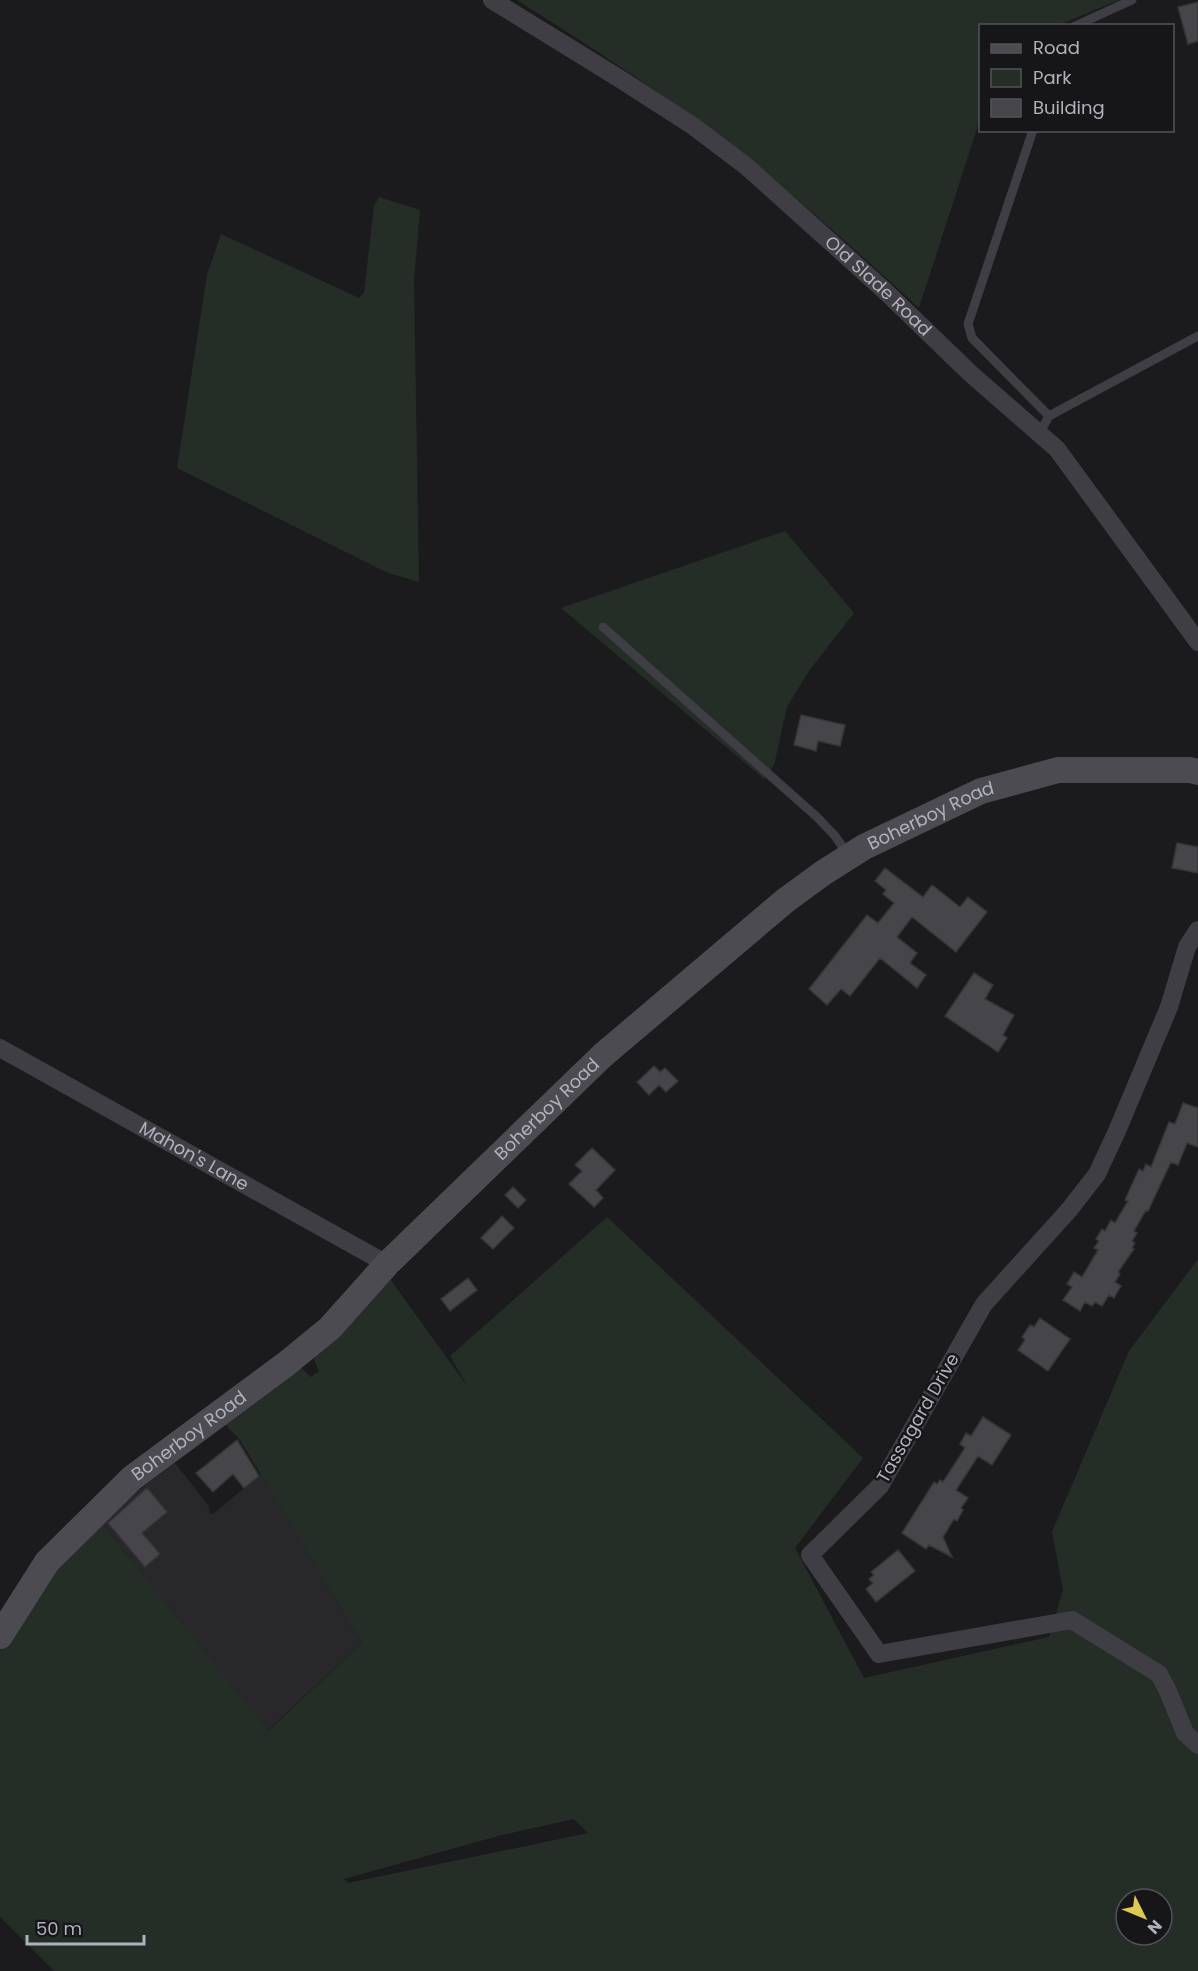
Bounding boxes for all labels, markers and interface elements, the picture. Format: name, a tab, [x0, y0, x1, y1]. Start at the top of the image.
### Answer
legend	[979, 24, 1174, 132]
text: Road	[1033, 35, 1080, 60]
text: Park	[1033, 65, 1072, 90]
text: Building	[1033, 95, 1105, 120]
street label: Old Slade Road	[819, 230, 937, 341]
street label: Boherboy Road	[863, 775, 997, 856]
street label: Boherboy Road	[489, 1052, 605, 1166]
street label: Mahon's Lane	[135, 1115, 253, 1196]
street label: Tassagard Drive	[870, 1348, 965, 1487]
street label: Boherboy Road	[126, 1385, 251, 1486]
north arrow	[1114, 1887, 1174, 1947]
scale bar	[27, 1908, 144, 1946]
text: N	[1142, 1915, 1167, 1939]
text: 50 m	[36, 1916, 82, 1941]

